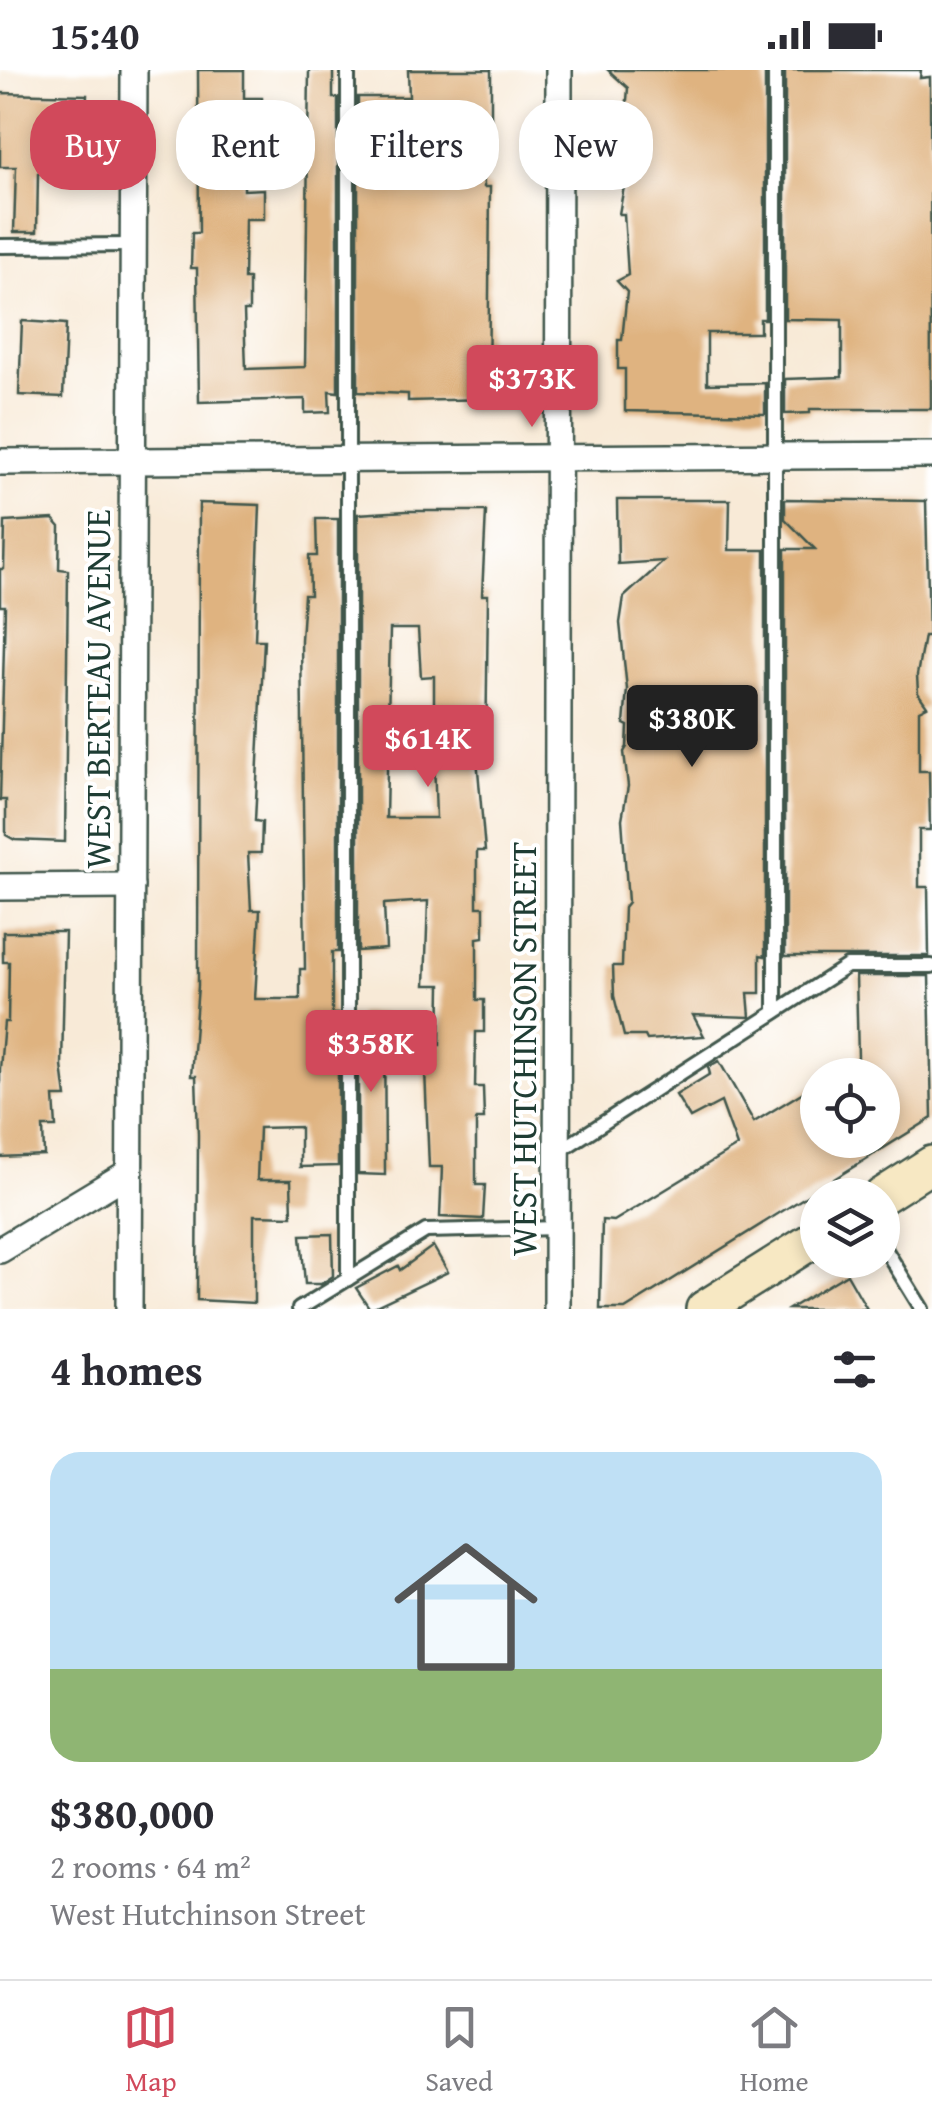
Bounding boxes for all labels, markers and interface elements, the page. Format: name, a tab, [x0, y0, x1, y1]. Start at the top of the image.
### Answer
text: 15:40	[50, 7, 140, 63]
chip: Buy	[30, 100, 156, 190]
chip: Rent	[176, 100, 315, 190]
chip: Filters	[335, 100, 499, 190]
chip: New	[519, 100, 653, 190]
pin: $373K	[462, 345, 602, 430]
text: $373K	[489, 354, 575, 401]
street label: WEST BERTEAU AVENUE	[72, 509, 123, 869]
pin: $380K	[622, 685, 762, 770]
text: $380K	[649, 694, 735, 741]
pin: $614K	[358, 705, 498, 790]
text: $614K	[385, 714, 471, 761]
street label: WEST HUTCHINSON STREET	[498, 842, 549, 1256]
pin: $358K	[301, 1010, 441, 1095]
text: $358K	[328, 1019, 414, 1066]
map controls	[800, 1058, 900, 1278]
button: locate	[800, 1058, 900, 1158]
button: layers	[800, 1178, 900, 1278]
text: 4 homes	[50, 1339, 203, 1400]
icon: filters	[827, 1342, 882, 1397]
icon: home	[376, 1517, 556, 1697]
text: $380,000	[50, 1782, 214, 1843]
text: 2 rooms · 64 m²	[50, 1843, 251, 1890]
text: West Hutchinson Street	[50, 1890, 365, 1937]
tab: Map	[123, 2000, 178, 2101]
tab: Saved	[425, 2000, 493, 2101]
tab: Home	[740, 2000, 809, 2101]

